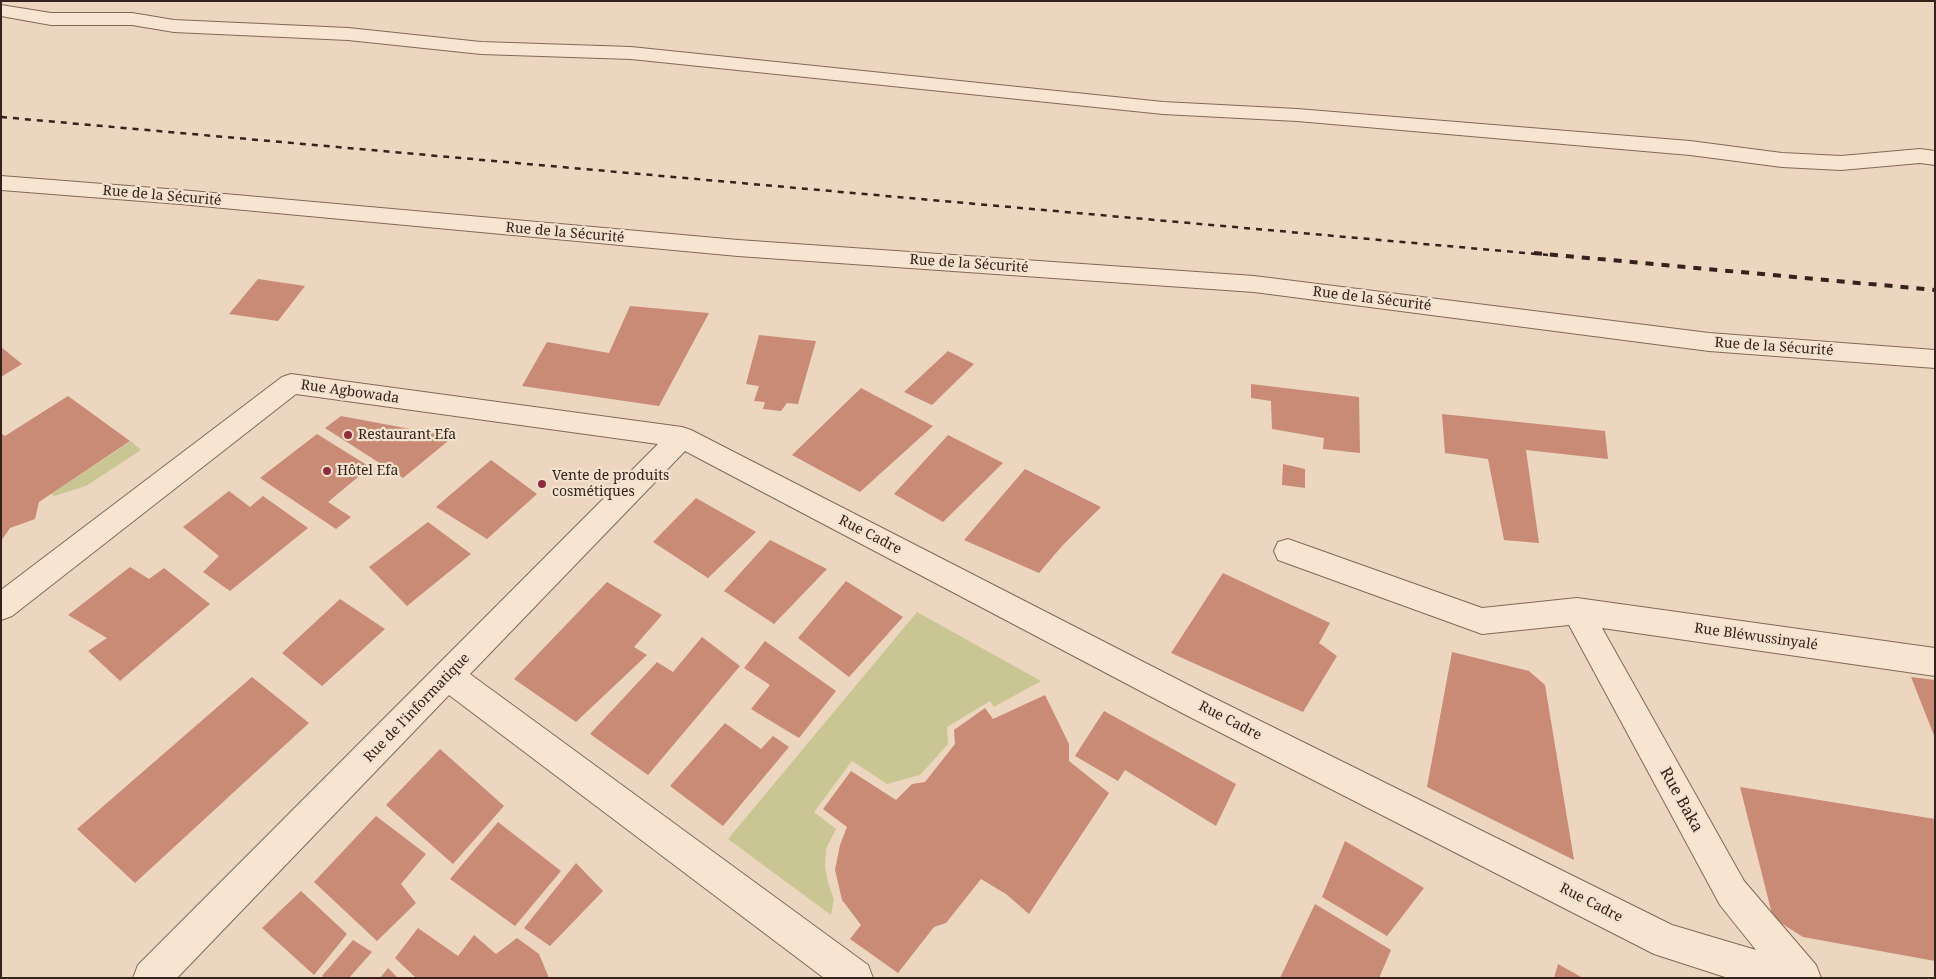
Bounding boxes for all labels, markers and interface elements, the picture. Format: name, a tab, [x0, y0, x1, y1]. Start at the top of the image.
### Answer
street label: Rue de la Sécurité	[102, 182, 222, 210]
street label: Rue de la Sécurité	[505, 219, 625, 247]
street label: Rue de la Sécurité	[909, 251, 1029, 277]
street label: Rue de la Sécurité	[1312, 283, 1432, 315]
street label: Rue de la Sécurité	[1714, 334, 1834, 360]
street label: Rue Agbowada	[300, 377, 400, 407]
place label: Restaurant Efa	[358, 427, 456, 443]
marker: Restaurant Efa	[342, 429, 354, 441]
place label: Hôtel Efa	[337, 463, 398, 479]
marker: Hôtel Efa	[321, 465, 333, 477]
place label: Vente de produits cosmétiques	[552, 468, 669, 501]
marker: Vente de produits cosmétiques	[536, 478, 548, 490]
street label: Rue Cadre	[836, 512, 904, 558]
street label: Rue Bléwussinyalé	[1693, 620, 1819, 654]
street label: Rue de l'informatique	[361, 650, 473, 766]
street label: Rue Cadre	[1196, 698, 1264, 744]
street label: Rue Baka	[1655, 764, 1707, 836]
street label: Rue Cadre	[1557, 880, 1625, 926]

